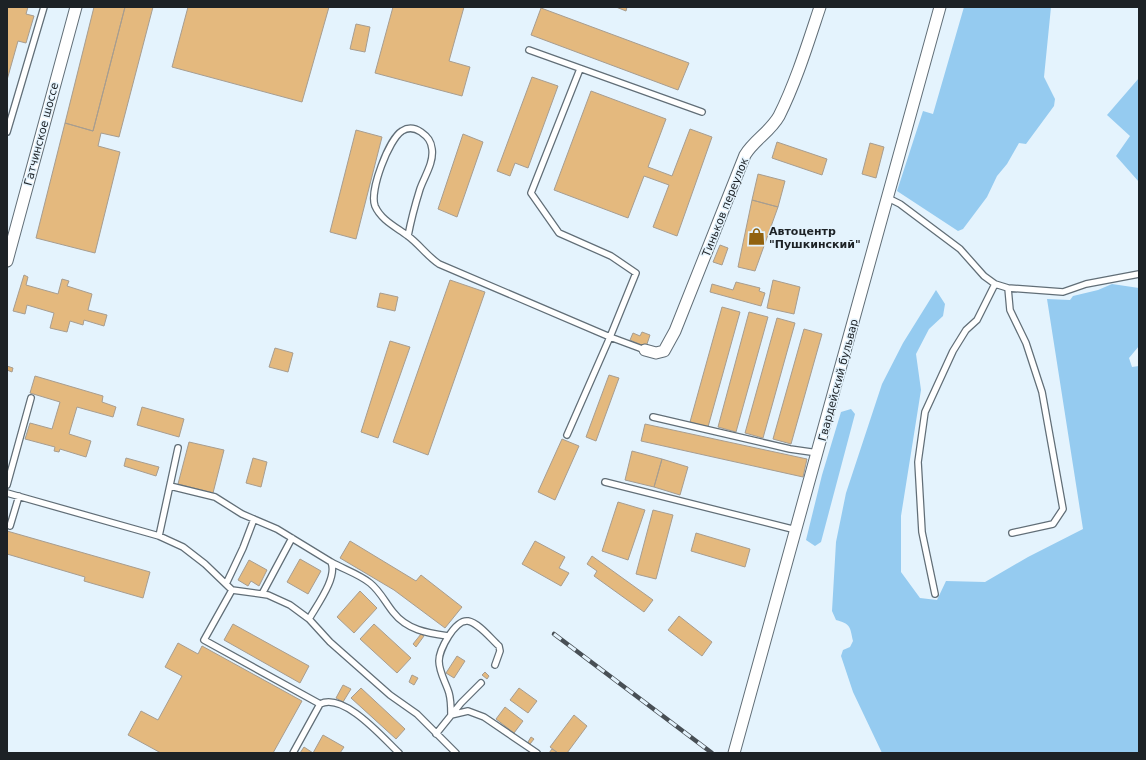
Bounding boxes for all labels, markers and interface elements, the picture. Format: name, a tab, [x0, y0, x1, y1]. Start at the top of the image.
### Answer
street label: Гатчинское шоссе	[21, 81, 62, 187]
street label: Тиньков переулок	[699, 156, 751, 259]
place label: Автоцентр "Пушкинский"	[769, 225, 861, 251]
shop icon: Автоцентр "Пушкинский"	[746, 227, 766, 247]
street label: Гвардейский бульвар	[816, 318, 861, 443]

